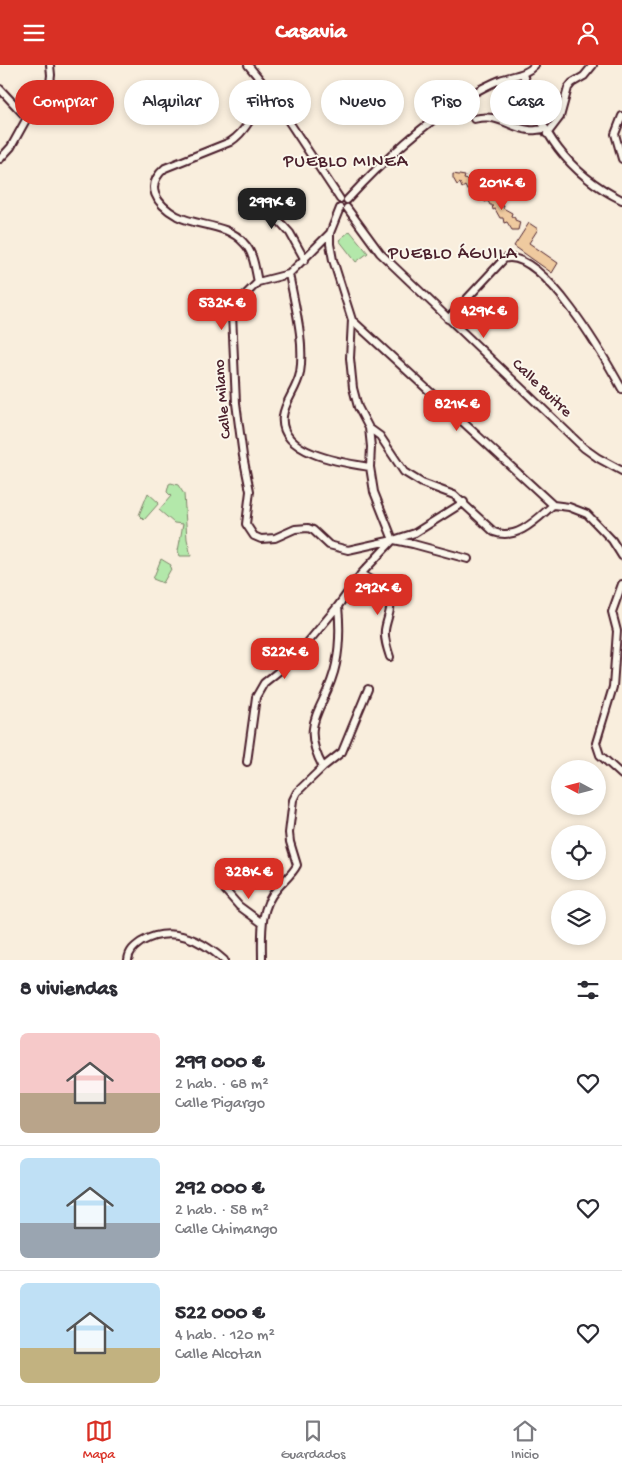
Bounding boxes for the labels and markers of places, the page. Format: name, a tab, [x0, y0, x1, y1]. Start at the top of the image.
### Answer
pin: 201K €	[461, 169, 543, 211]
pin: 299K €	[231, 187, 313, 230]
pin: 532K €	[181, 289, 263, 331]
pin: 429K €	[443, 297, 525, 339]
pin: 821K €	[416, 389, 498, 432]
pin: 292K €	[337, 573, 419, 616]
pin: 522K €	[244, 637, 326, 680]
pin: 328K €	[208, 857, 290, 900]

